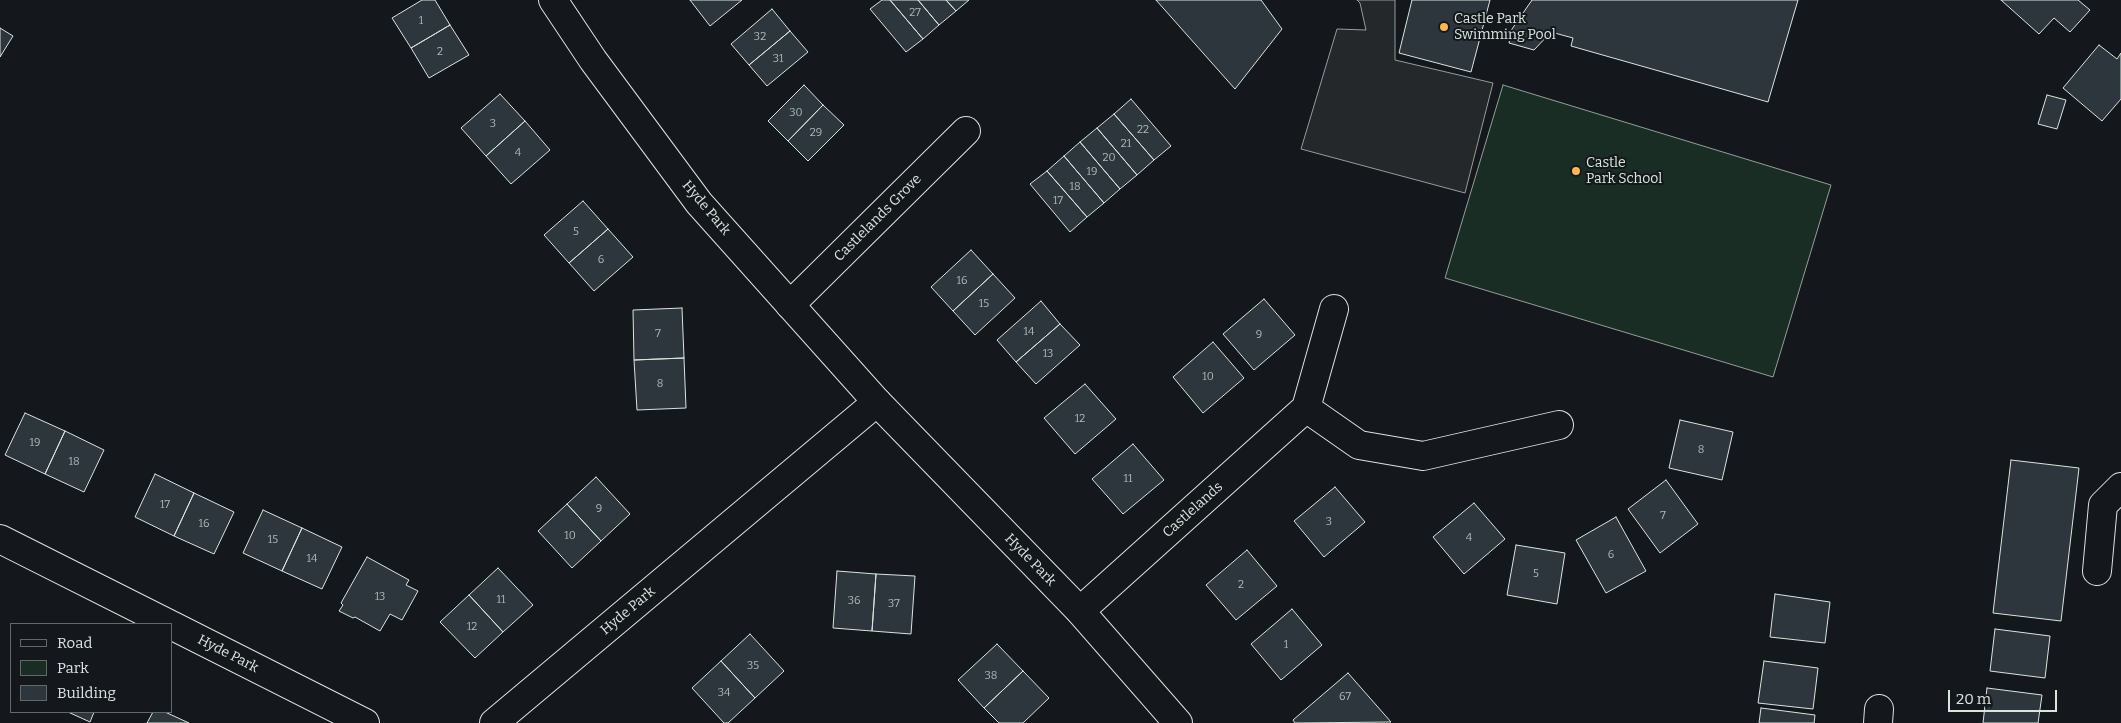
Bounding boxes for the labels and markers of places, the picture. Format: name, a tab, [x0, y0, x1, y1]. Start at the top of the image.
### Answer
place label: Castle Park Swimming Pool	[1454, 11, 1556, 44]
marker: Castle Park Swimming Pool	[1438, 21, 1450, 33]
place label: Castle Park School	[1586, 155, 1662, 188]
marker: Castle Park School	[1570, 165, 1582, 177]

